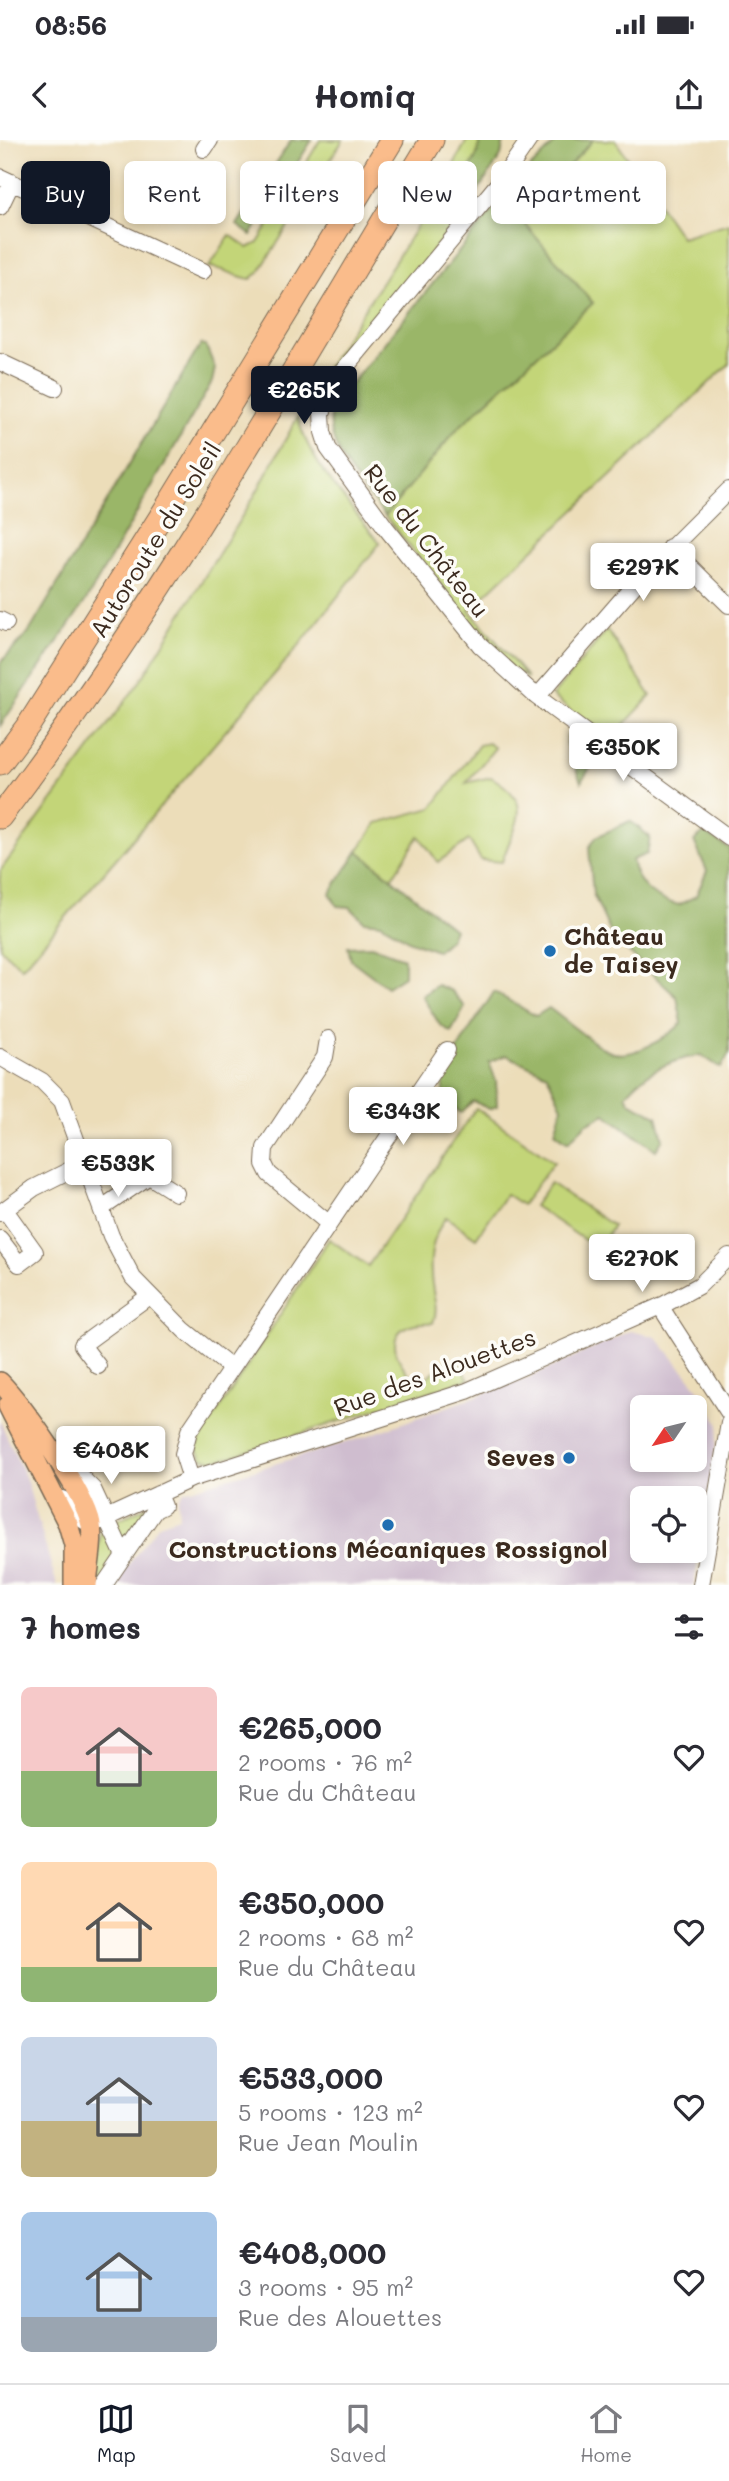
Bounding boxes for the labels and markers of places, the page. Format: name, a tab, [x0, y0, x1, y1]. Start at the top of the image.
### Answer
pin: €265K	[255, 366, 353, 426]
pin: €297K	[594, 544, 692, 603]
pin: €350K	[574, 724, 672, 783]
place label: Château de Taisey	[564, 920, 679, 979]
marker: Château de Taisey	[542, 943, 558, 959]
pin: €343K	[354, 1088, 452, 1147]
pin: €533K	[69, 1140, 167, 1199]
pin: €270K	[593, 1234, 691, 1294]
pin: €408K	[62, 1426, 160, 1486]
place label: Seves	[486, 1441, 555, 1472]
marker: Seves	[561, 1450, 577, 1466]
marker: Constructions Mécaniques Rossignol	[380, 1517, 396, 1533]
place label: Constructions Mécaniques Rossignol	[169, 1533, 607, 1564]

